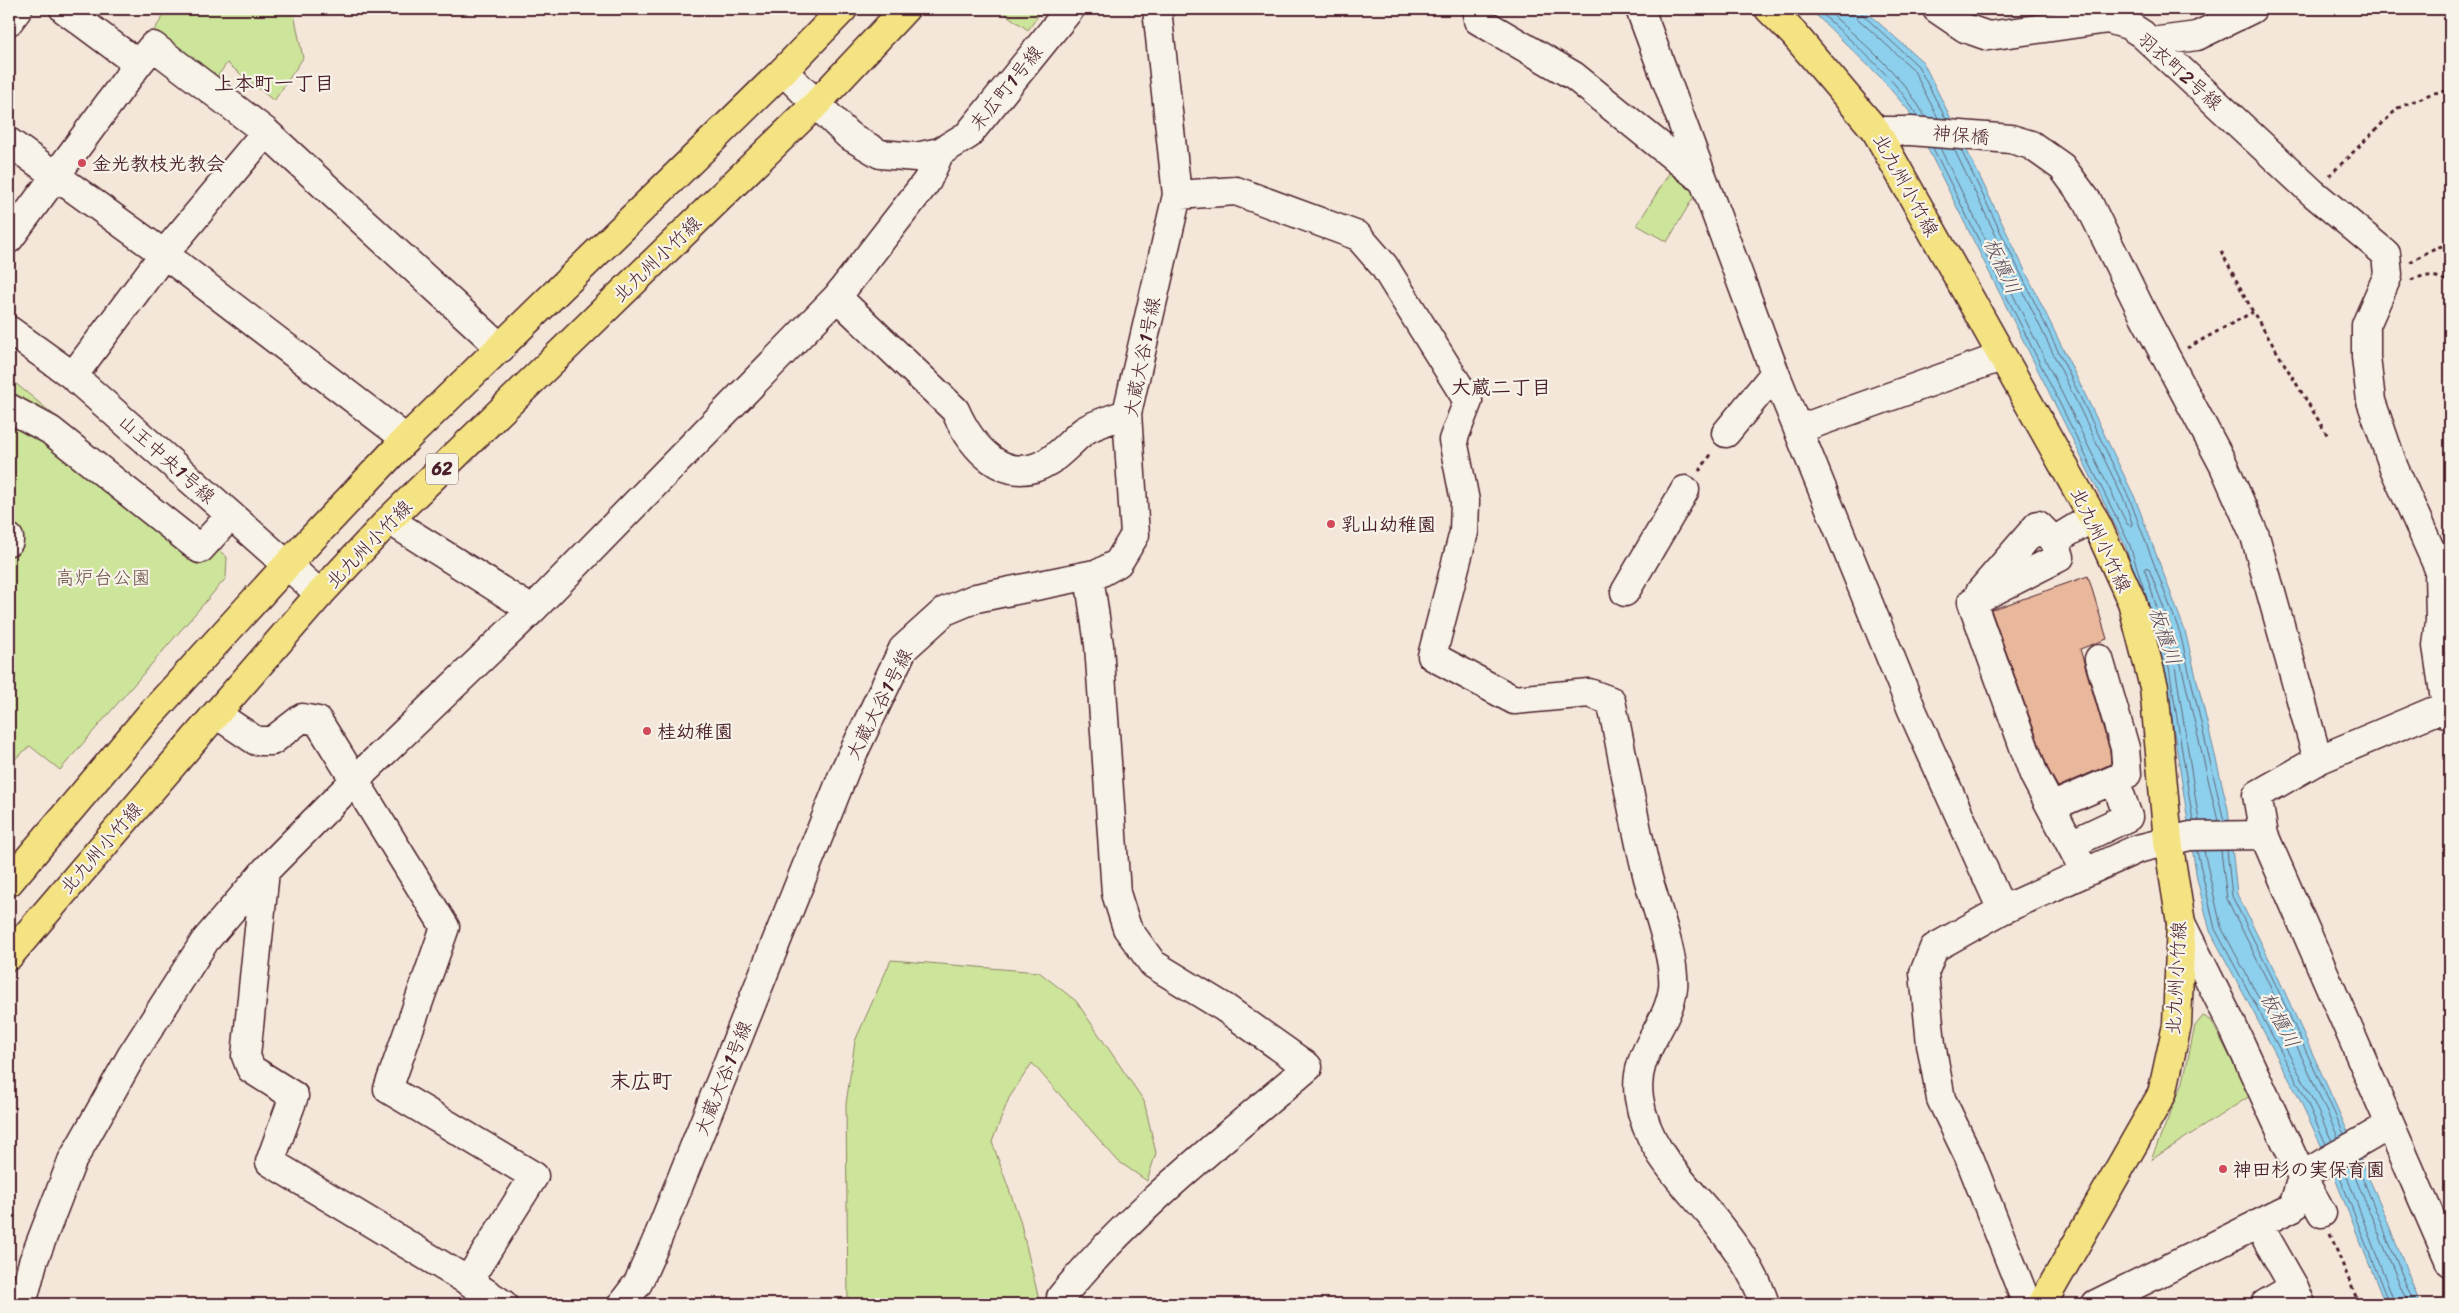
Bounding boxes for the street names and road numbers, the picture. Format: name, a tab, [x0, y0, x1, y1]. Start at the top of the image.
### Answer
street label: 羽衣町2号線	[2130, 23, 2230, 119]
street label: 末広町1号線	[961, 38, 1051, 138]
street label: 神保橋	[1931, 116, 1991, 154]
street label: 北九州小竹線	[1864, 127, 1948, 243]
street label: 北九州小竹線	[605, 208, 709, 310]
street label: 大蔵大谷1号線	[1114, 294, 1170, 420]
street label: 山王中央1号線	[111, 406, 223, 512]
road number: 62	[426, 454, 458, 484]
street label: 北九州小竹線	[2061, 482, 2141, 598]
street label: 北九州小竹線	[318, 492, 420, 596]
street label: 大蔵大谷1号線	[837, 642, 921, 766]
street label: 北九州小竹線	[51, 794, 151, 902]
street label: 北九州小竹線	[2157, 920, 2195, 1036]
street label: 大蔵大谷1号線	[685, 1015, 761, 1141]

